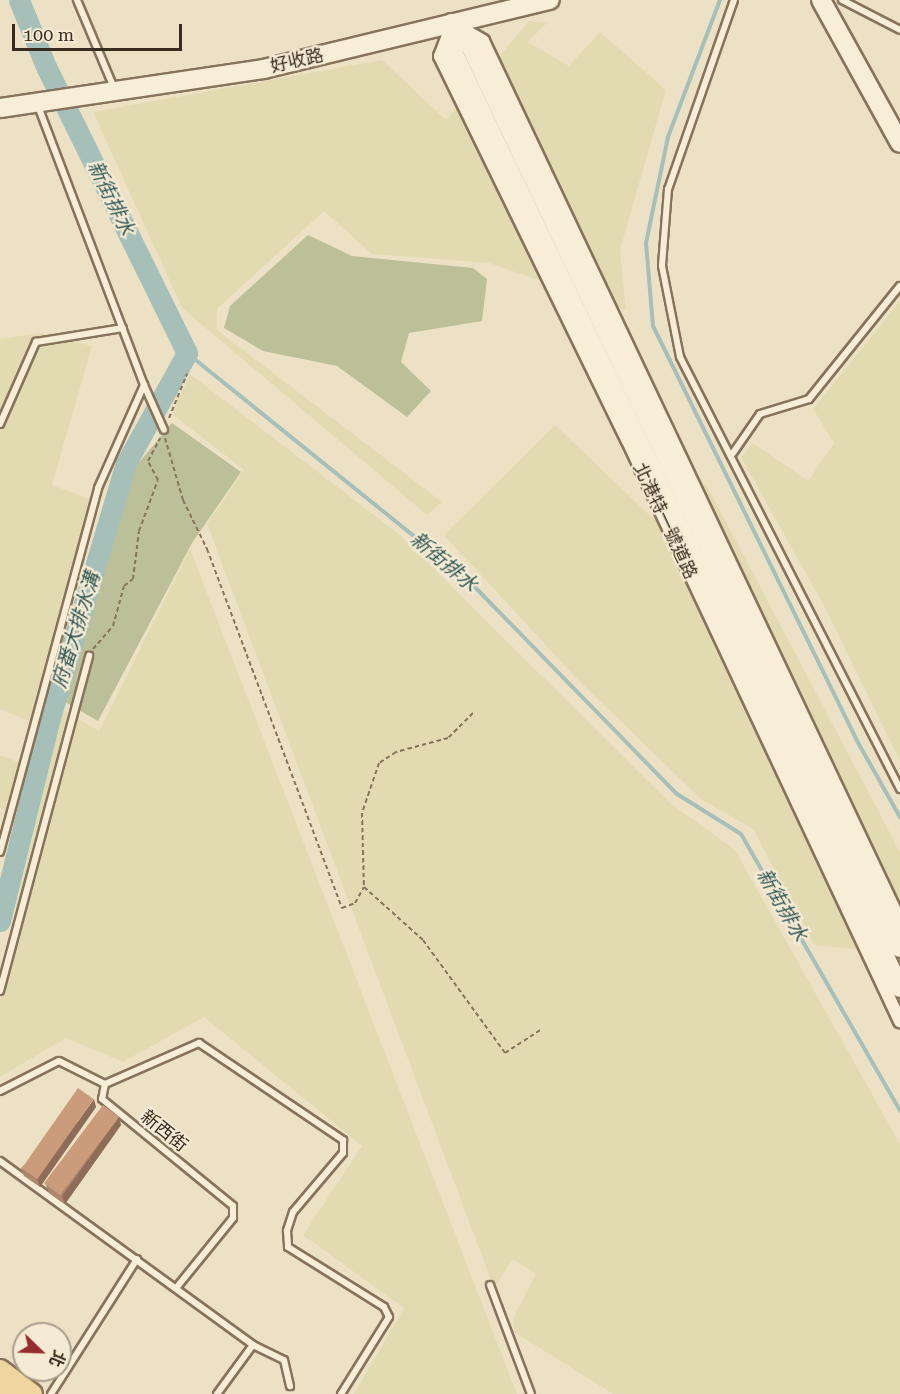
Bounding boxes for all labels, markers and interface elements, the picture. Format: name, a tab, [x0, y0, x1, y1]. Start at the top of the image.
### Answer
scale bar	[15, 12, 184, 50]
text: 100 m	[23, 24, 74, 45]
street label: 好收路	[268, 44, 326, 78]
water label: 新街排水	[83, 157, 139, 239]
street label: 北港特一號道路	[629, 459, 701, 583]
water label: 新街排水	[406, 527, 482, 597]
water label: 府番大排水溝	[47, 569, 105, 691]
water label: 新街排水	[752, 864, 812, 946]
street label: 新西街	[136, 1106, 192, 1156]
north arrow	[12, 1322, 72, 1382]
text: 北	[45, 1347, 69, 1370]

